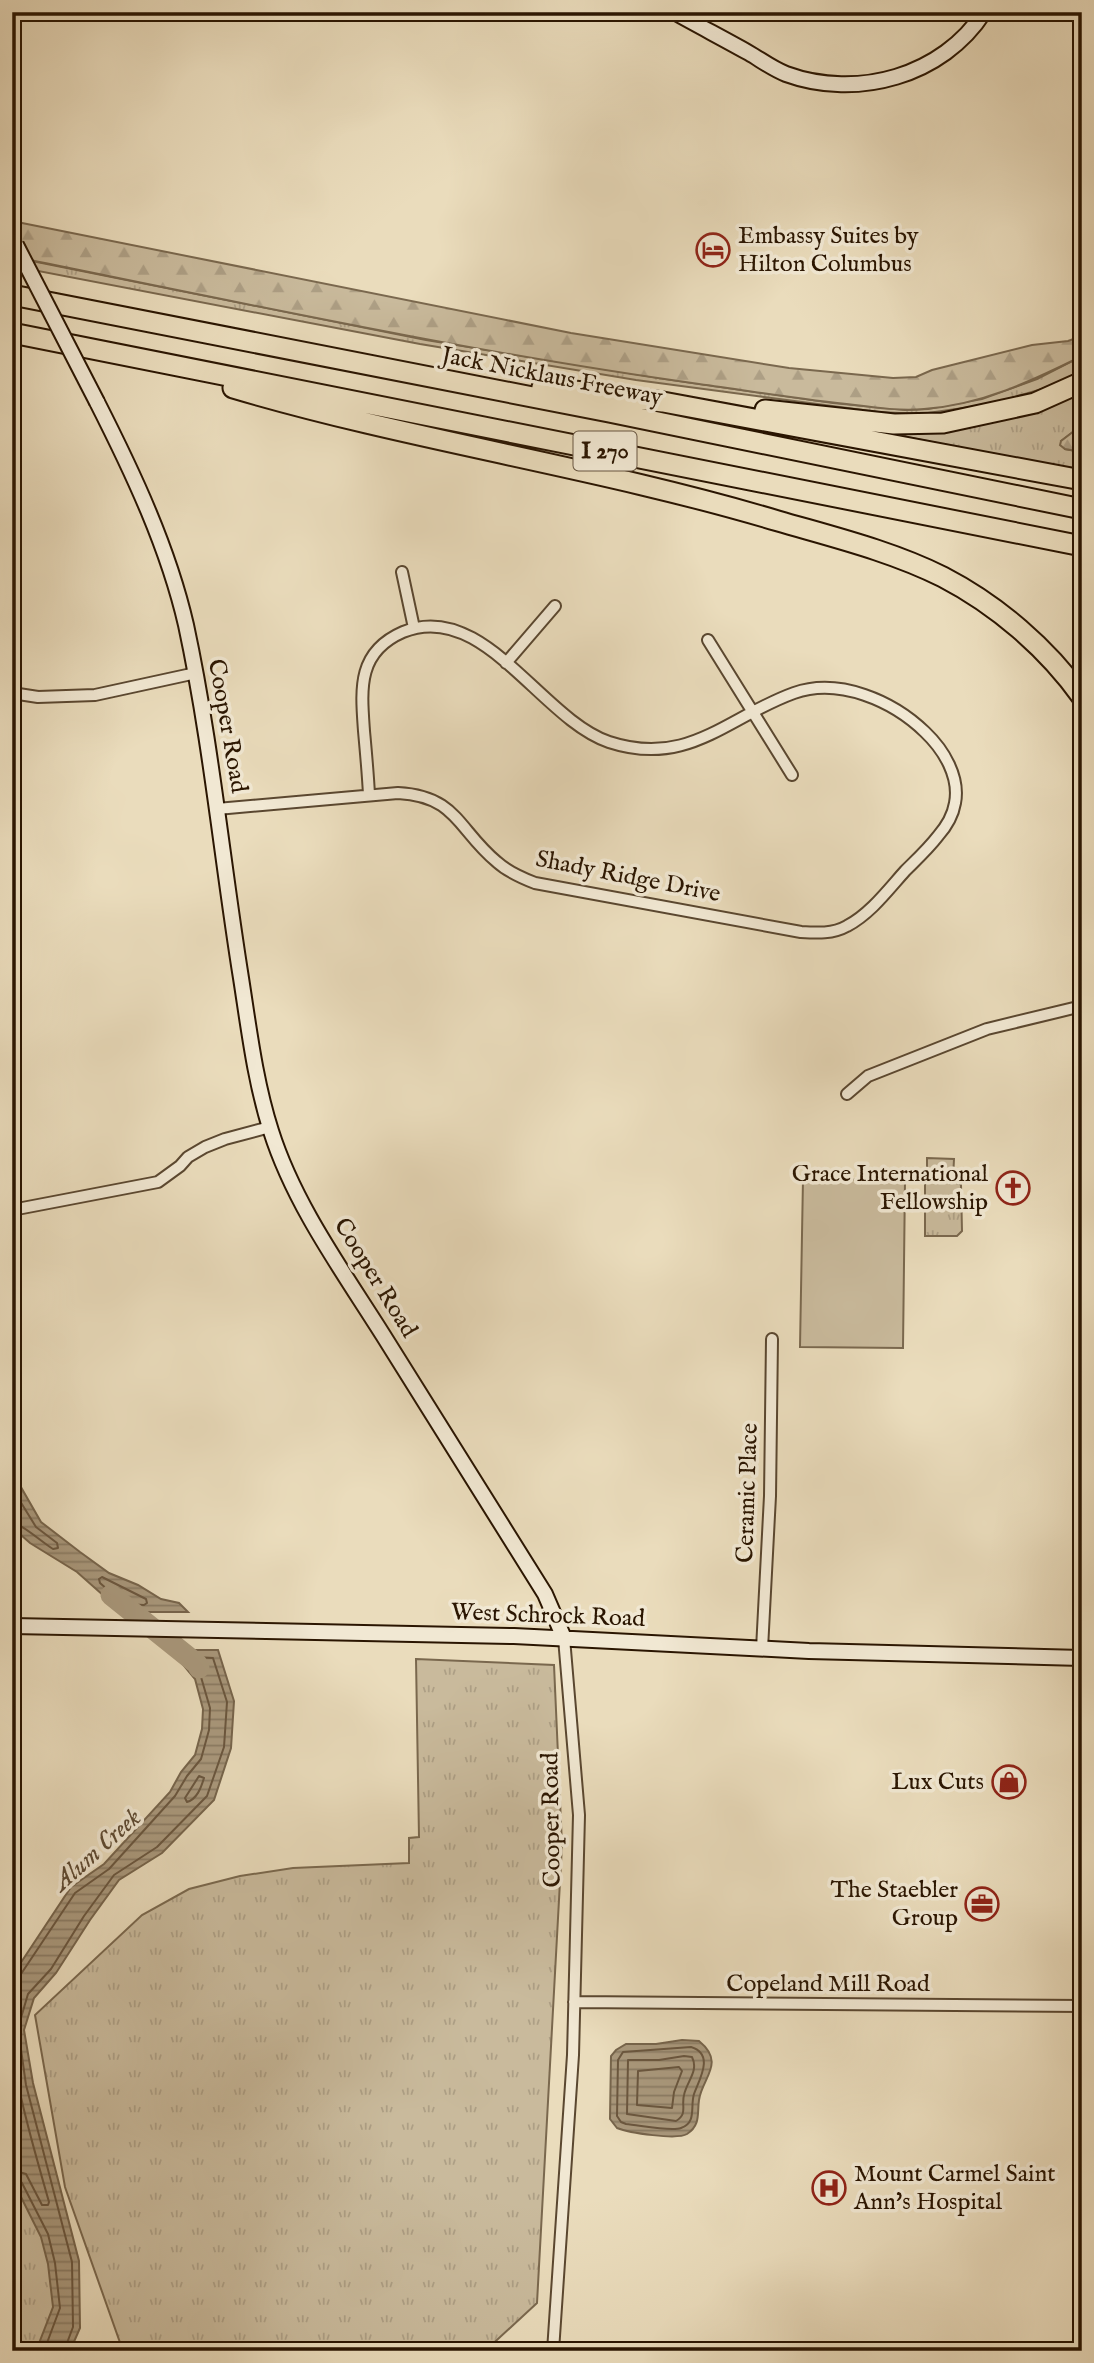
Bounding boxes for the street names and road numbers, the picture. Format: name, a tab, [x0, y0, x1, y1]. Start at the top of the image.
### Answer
street label: Jack Nicklaus Freeway	[436, 340, 665, 414]
road number: I 270	[574, 432, 636, 471]
street label: Cooper Road	[200, 657, 254, 796]
street label: Shady Ridge Drive	[533, 844, 723, 910]
street label: Cooper Road	[326, 1212, 424, 1344]
street label: Ceramic Place	[730, 1423, 766, 1563]
street label: West Schrock Road	[450, 1597, 646, 1635]
street label: Cooper Road	[535, 1752, 569, 1888]
street label: Copeland Mill Road	[726, 1969, 930, 2000]

